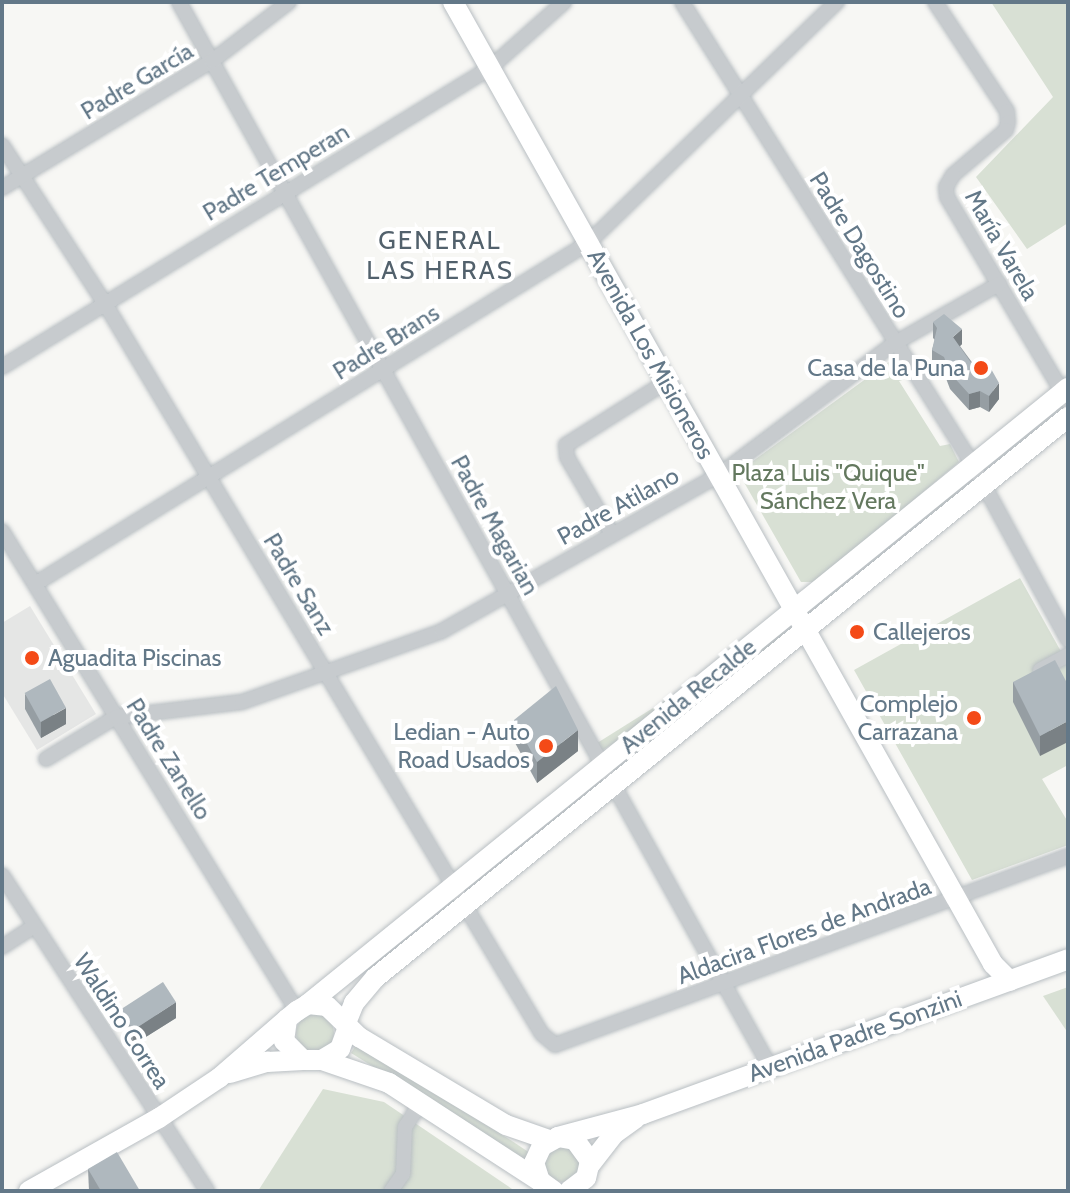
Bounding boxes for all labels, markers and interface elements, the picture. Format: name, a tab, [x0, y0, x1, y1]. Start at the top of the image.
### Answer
street label: Padre García	[76, 36, 198, 126]
street label: Padre Temperan	[198, 117, 354, 227]
street label: Padre Dagostino	[804, 167, 916, 323]
street label: María Varela	[959, 185, 1045, 305]
district label: GENERAL LAS HERAS	[366, 225, 514, 286]
street label: Avenida Los Misioneros	[581, 244, 721, 464]
street label: Padre Brans	[328, 298, 444, 386]
place label: Casa de la Puna	[807, 354, 965, 382]
marker: Casa de la Puna	[972, 359, 990, 377]
street label: Padre Magarian	[445, 450, 545, 600]
park label: Plaza Luis "Quique" Sánchez Vera	[731, 459, 925, 515]
street label: Padre Atilano	[552, 461, 684, 551]
street label: Padre Sanz	[257, 528, 341, 640]
place label: Callejeros	[873, 618, 971, 646]
marker: Callejeros	[848, 623, 866, 641]
street label: Avenida Recalde	[614, 632, 762, 760]
place label: Aguadita Piscinas	[48, 644, 222, 672]
marker: Aguadita Piscinas	[23, 649, 41, 667]
place label: Complejo Carrazana	[857, 690, 958, 746]
street label: Padre Zanello	[120, 693, 218, 825]
marker: Complejo Carrazana	[965, 709, 983, 727]
place label: Ledian - Auto Road Usados	[393, 718, 530, 774]
marker: Ledian - Auto Road Usados	[537, 737, 555, 755]
street label: Aldacira Flores de Andrada	[673, 872, 935, 990]
street label: Waldino Correa	[68, 948, 176, 1094]
street label: Avenida Padre Sonzini	[744, 984, 966, 1088]

